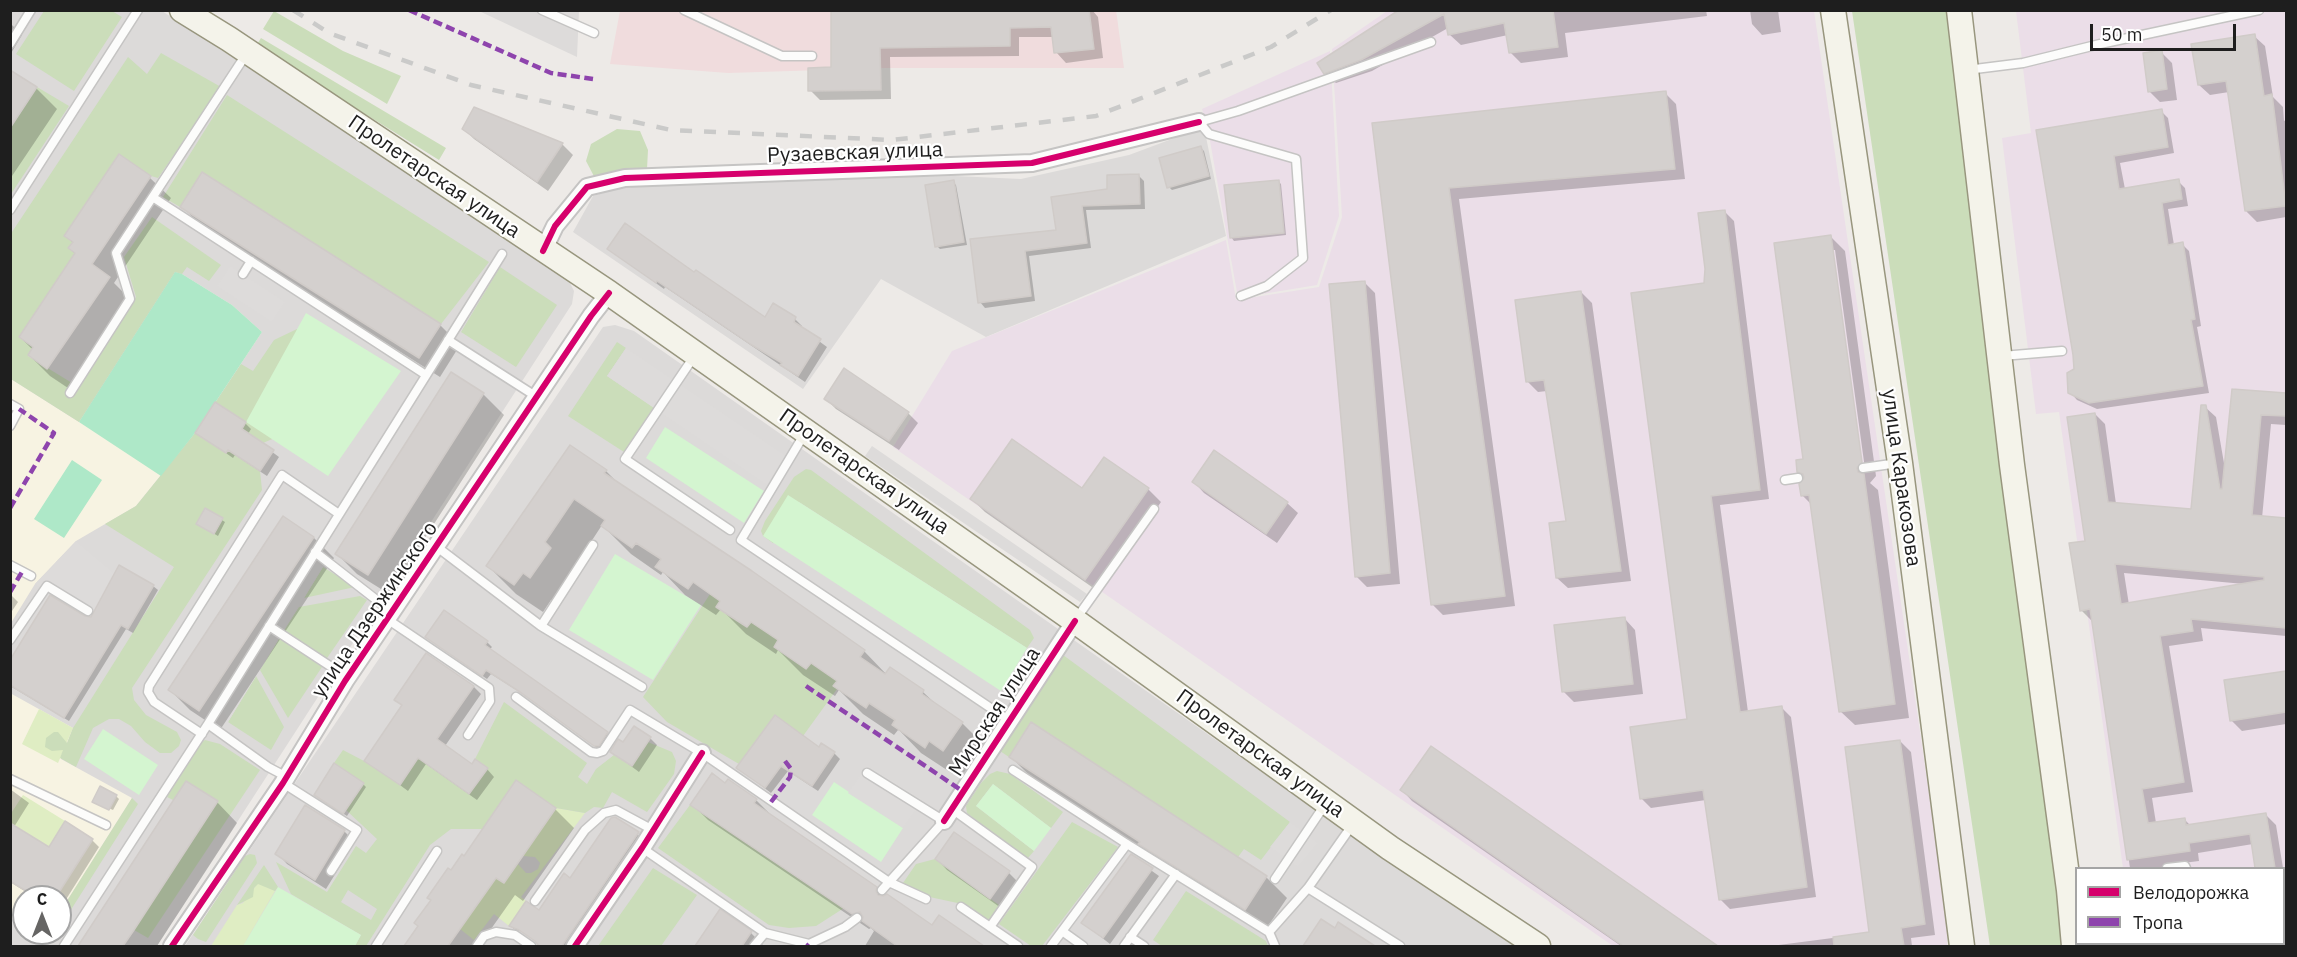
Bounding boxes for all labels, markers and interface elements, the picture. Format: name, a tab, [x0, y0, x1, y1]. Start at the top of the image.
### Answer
scale bar	[2093, 12, 2238, 50]
text: 50 m	[2101, 23, 2143, 46]
street label: Пролетарская улица	[343, 110, 525, 244]
street label: Рузаевская улица	[767, 137, 943, 169]
street label: улица Каракозова	[1876, 387, 1926, 569]
street label: Пролетарская улица	[774, 404, 954, 540]
street label: улица Дзержинского	[307, 517, 443, 703]
street label: Мирская улица	[944, 643, 1046, 781]
street label: Пролетарская улица	[1171, 684, 1349, 824]
legend	[2075, 867, 2285, 945]
text: Велодорожка	[2133, 881, 2249, 904]
north arrow	[12, 885, 72, 945]
text: С	[37, 889, 47, 909]
text: Тропа	[2133, 911, 2183, 934]

